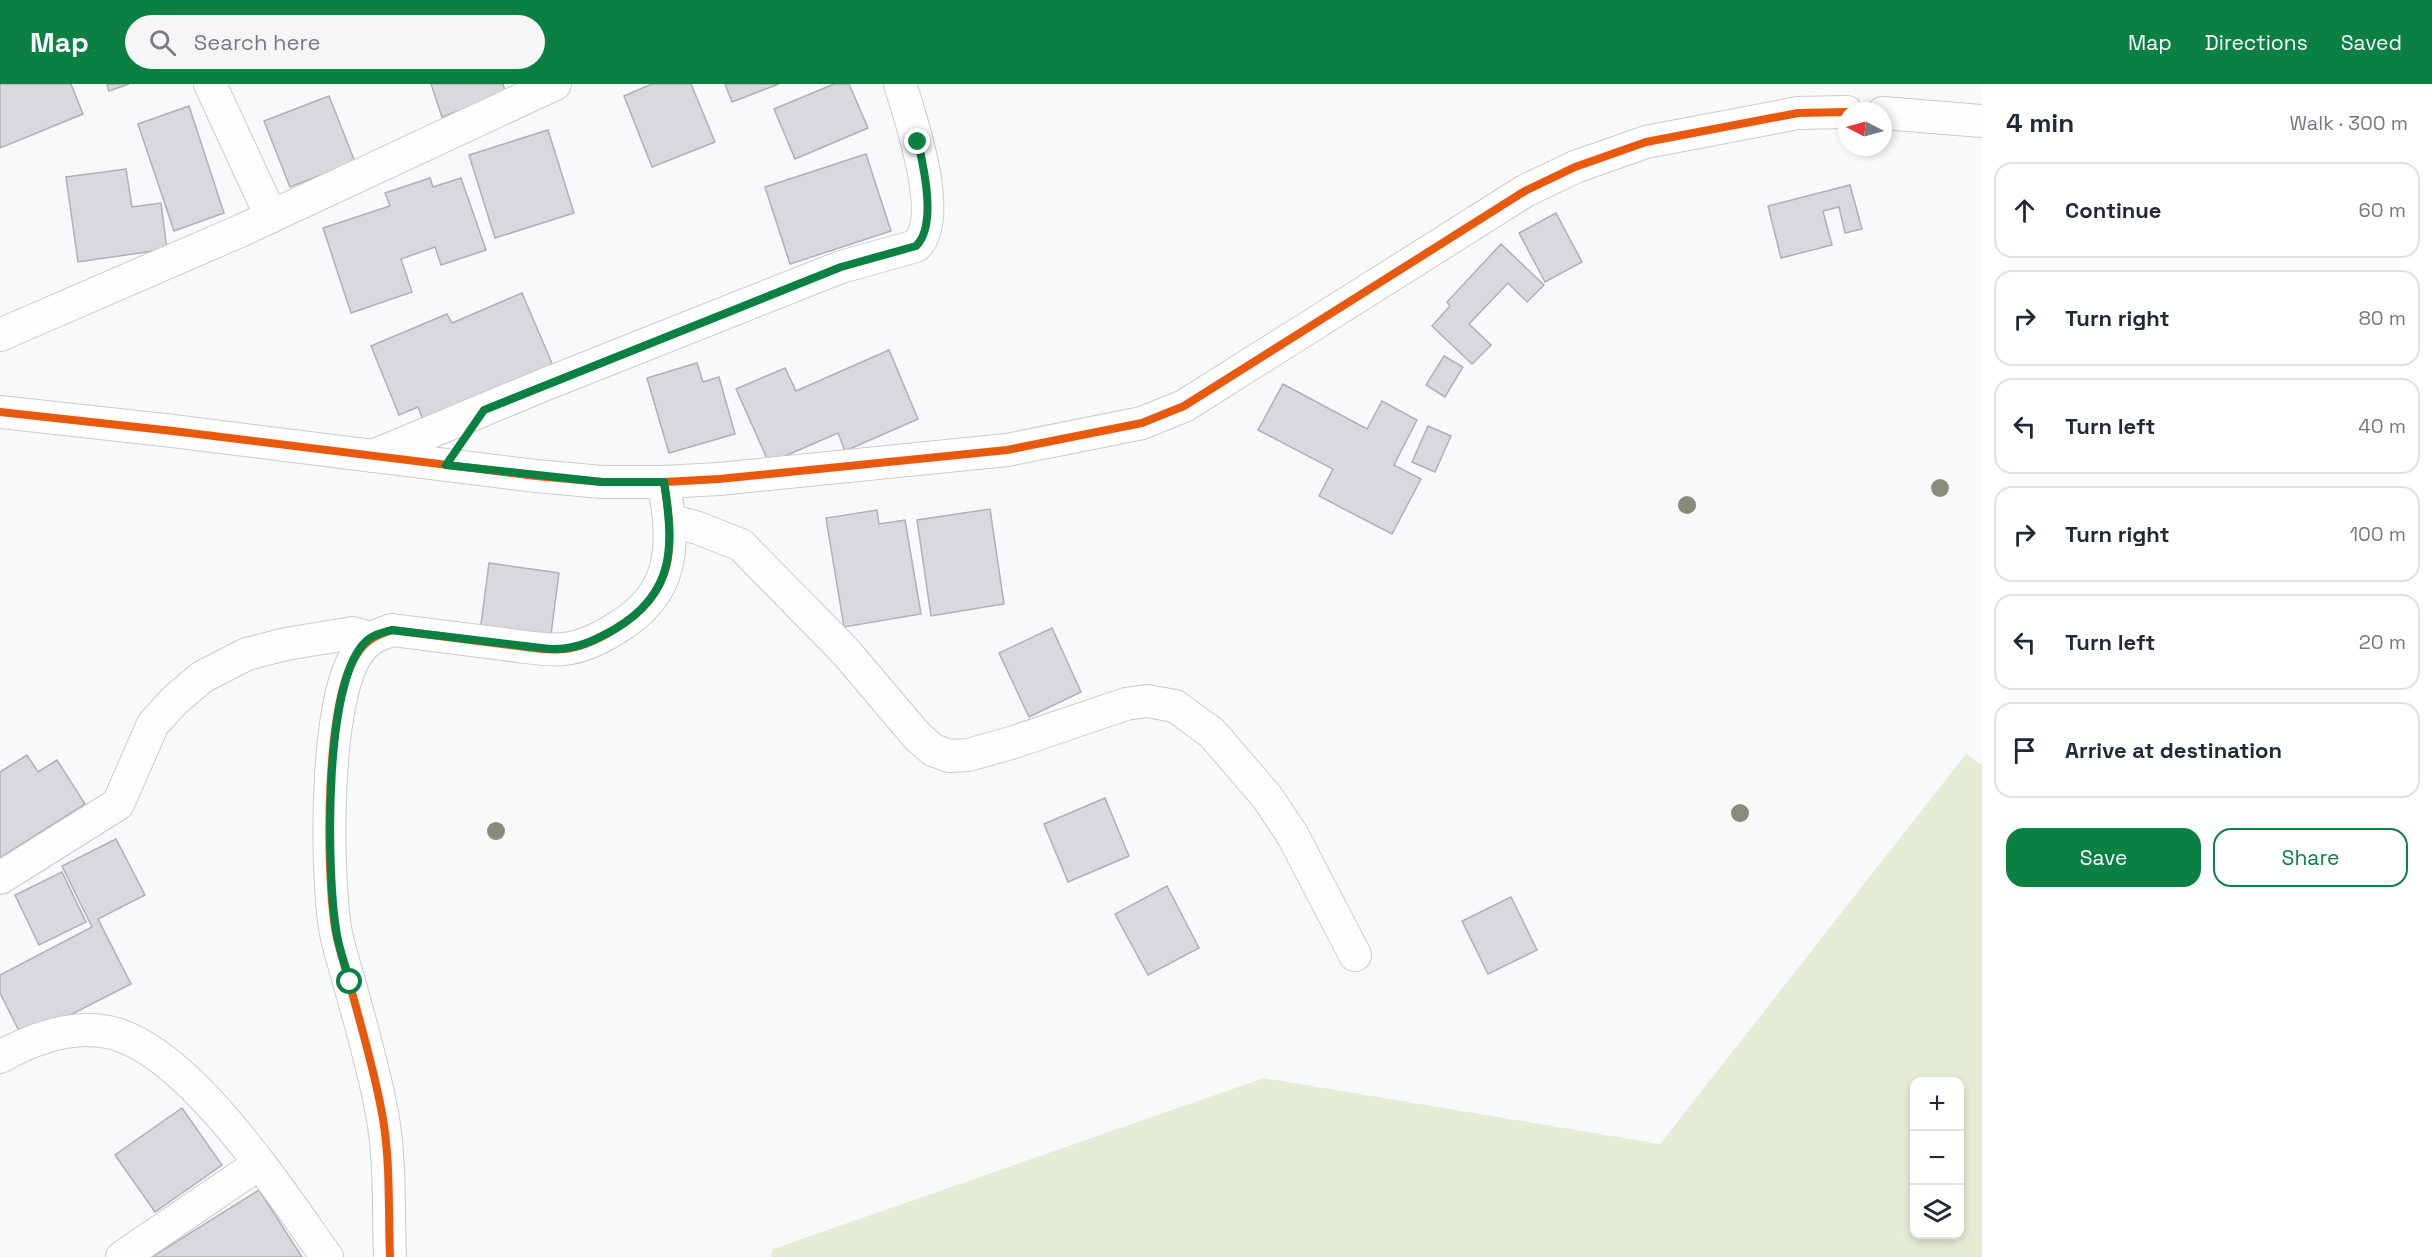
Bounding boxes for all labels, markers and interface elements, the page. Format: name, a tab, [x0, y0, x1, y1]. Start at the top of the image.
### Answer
search box	[125, 15, 545, 69]
text: Map	[30, 24, 89, 60]
icon: search	[146, 26, 179, 59]
text: Search here	[194, 28, 321, 56]
text: Map	[2128, 29, 2172, 56]
text: Directions	[2205, 29, 2308, 56]
text: Saved	[2341, 29, 2402, 56]
north arrow	[1838, 102, 1892, 156]
text: 4 min	[2006, 106, 2074, 140]
text: Walk · 300 m	[2289, 110, 2408, 136]
route end	[904, 128, 930, 154]
icon: ahead	[2008, 194, 2041, 227]
text: Continue	[2065, 196, 2161, 224]
text: 60 m	[2359, 197, 2406, 223]
icon: right	[2008, 302, 2041, 335]
text: Turn right	[2065, 304, 2170, 332]
text: 80 m	[2358, 305, 2406, 331]
icon: left	[2008, 410, 2041, 443]
text: Turn left	[2065, 412, 2155, 440]
text: 40 m	[2358, 413, 2406, 439]
icon: right	[2008, 518, 2041, 551]
text: Turn right	[2065, 520, 2170, 548]
text: 100 m	[2350, 521, 2406, 547]
icon: left	[2008, 626, 2041, 659]
text: Turn left	[2065, 628, 2155, 656]
text: 20 m	[2359, 629, 2406, 655]
icon: arrive	[2008, 734, 2041, 767]
text: Arrive at destination	[2065, 736, 2282, 764]
button: Save	[2006, 828, 2201, 887]
button: Share	[2213, 828, 2408, 887]
route start	[336, 968, 362, 994]
map controls	[1910, 1077, 1964, 1239]
button: +	[1910, 1077, 1964, 1131]
button: −	[1910, 1131, 1964, 1185]
button: layers	[1910, 1185, 1964, 1239]

